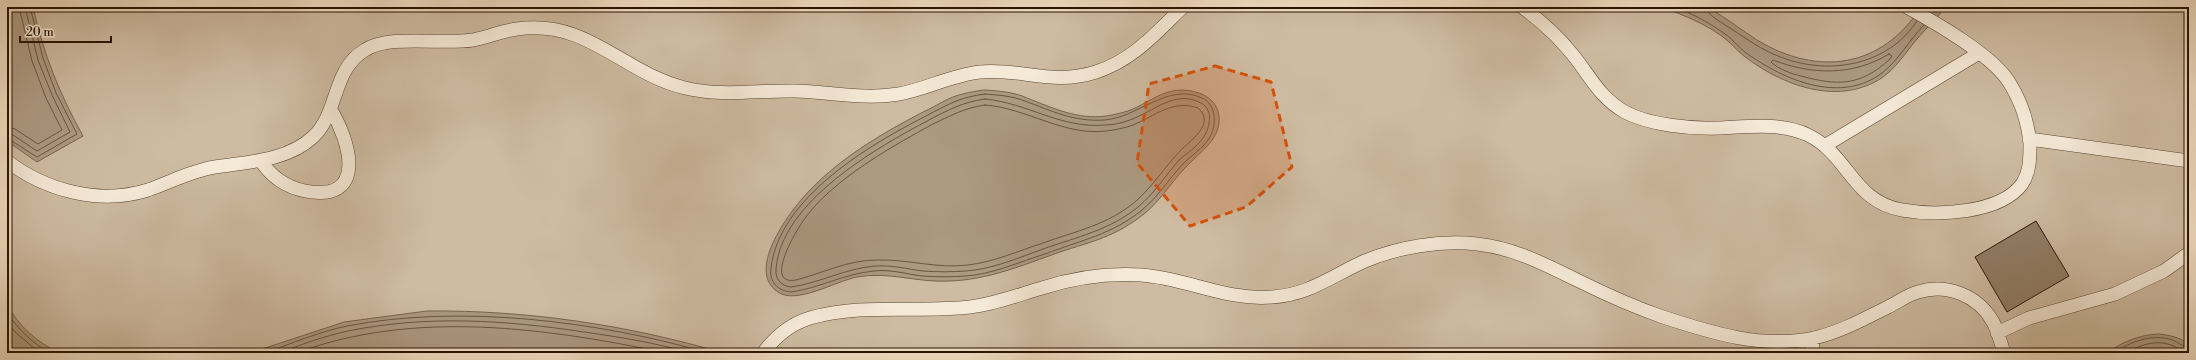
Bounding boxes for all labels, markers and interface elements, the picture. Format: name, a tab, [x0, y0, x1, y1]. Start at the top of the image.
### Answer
scale bar	[20, 18, 111, 44]
text: 20 m	[26, 25, 54, 40]

